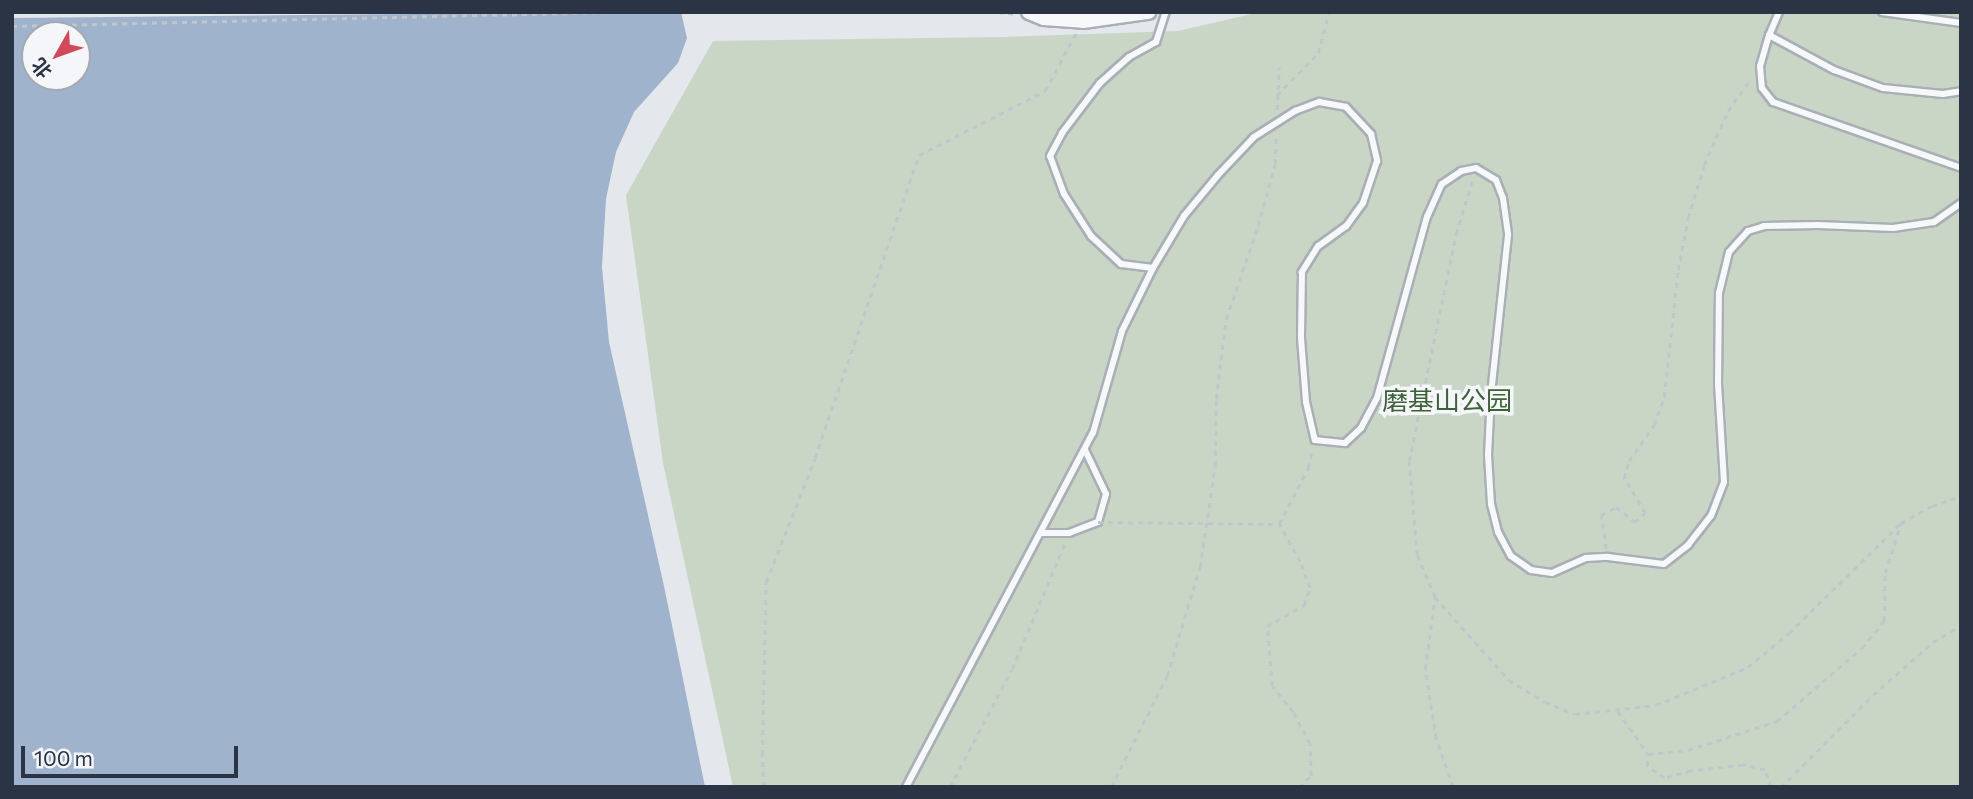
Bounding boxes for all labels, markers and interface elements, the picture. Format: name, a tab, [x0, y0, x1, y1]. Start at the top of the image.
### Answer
north arrow	[21, 21, 91, 91]
text: 北	[26, 54, 56, 83]
park label: 磨基山公园	[1382, 384, 1512, 416]
scale bar	[24, 732, 242, 776]
text: 100 m	[34, 745, 93, 770]

